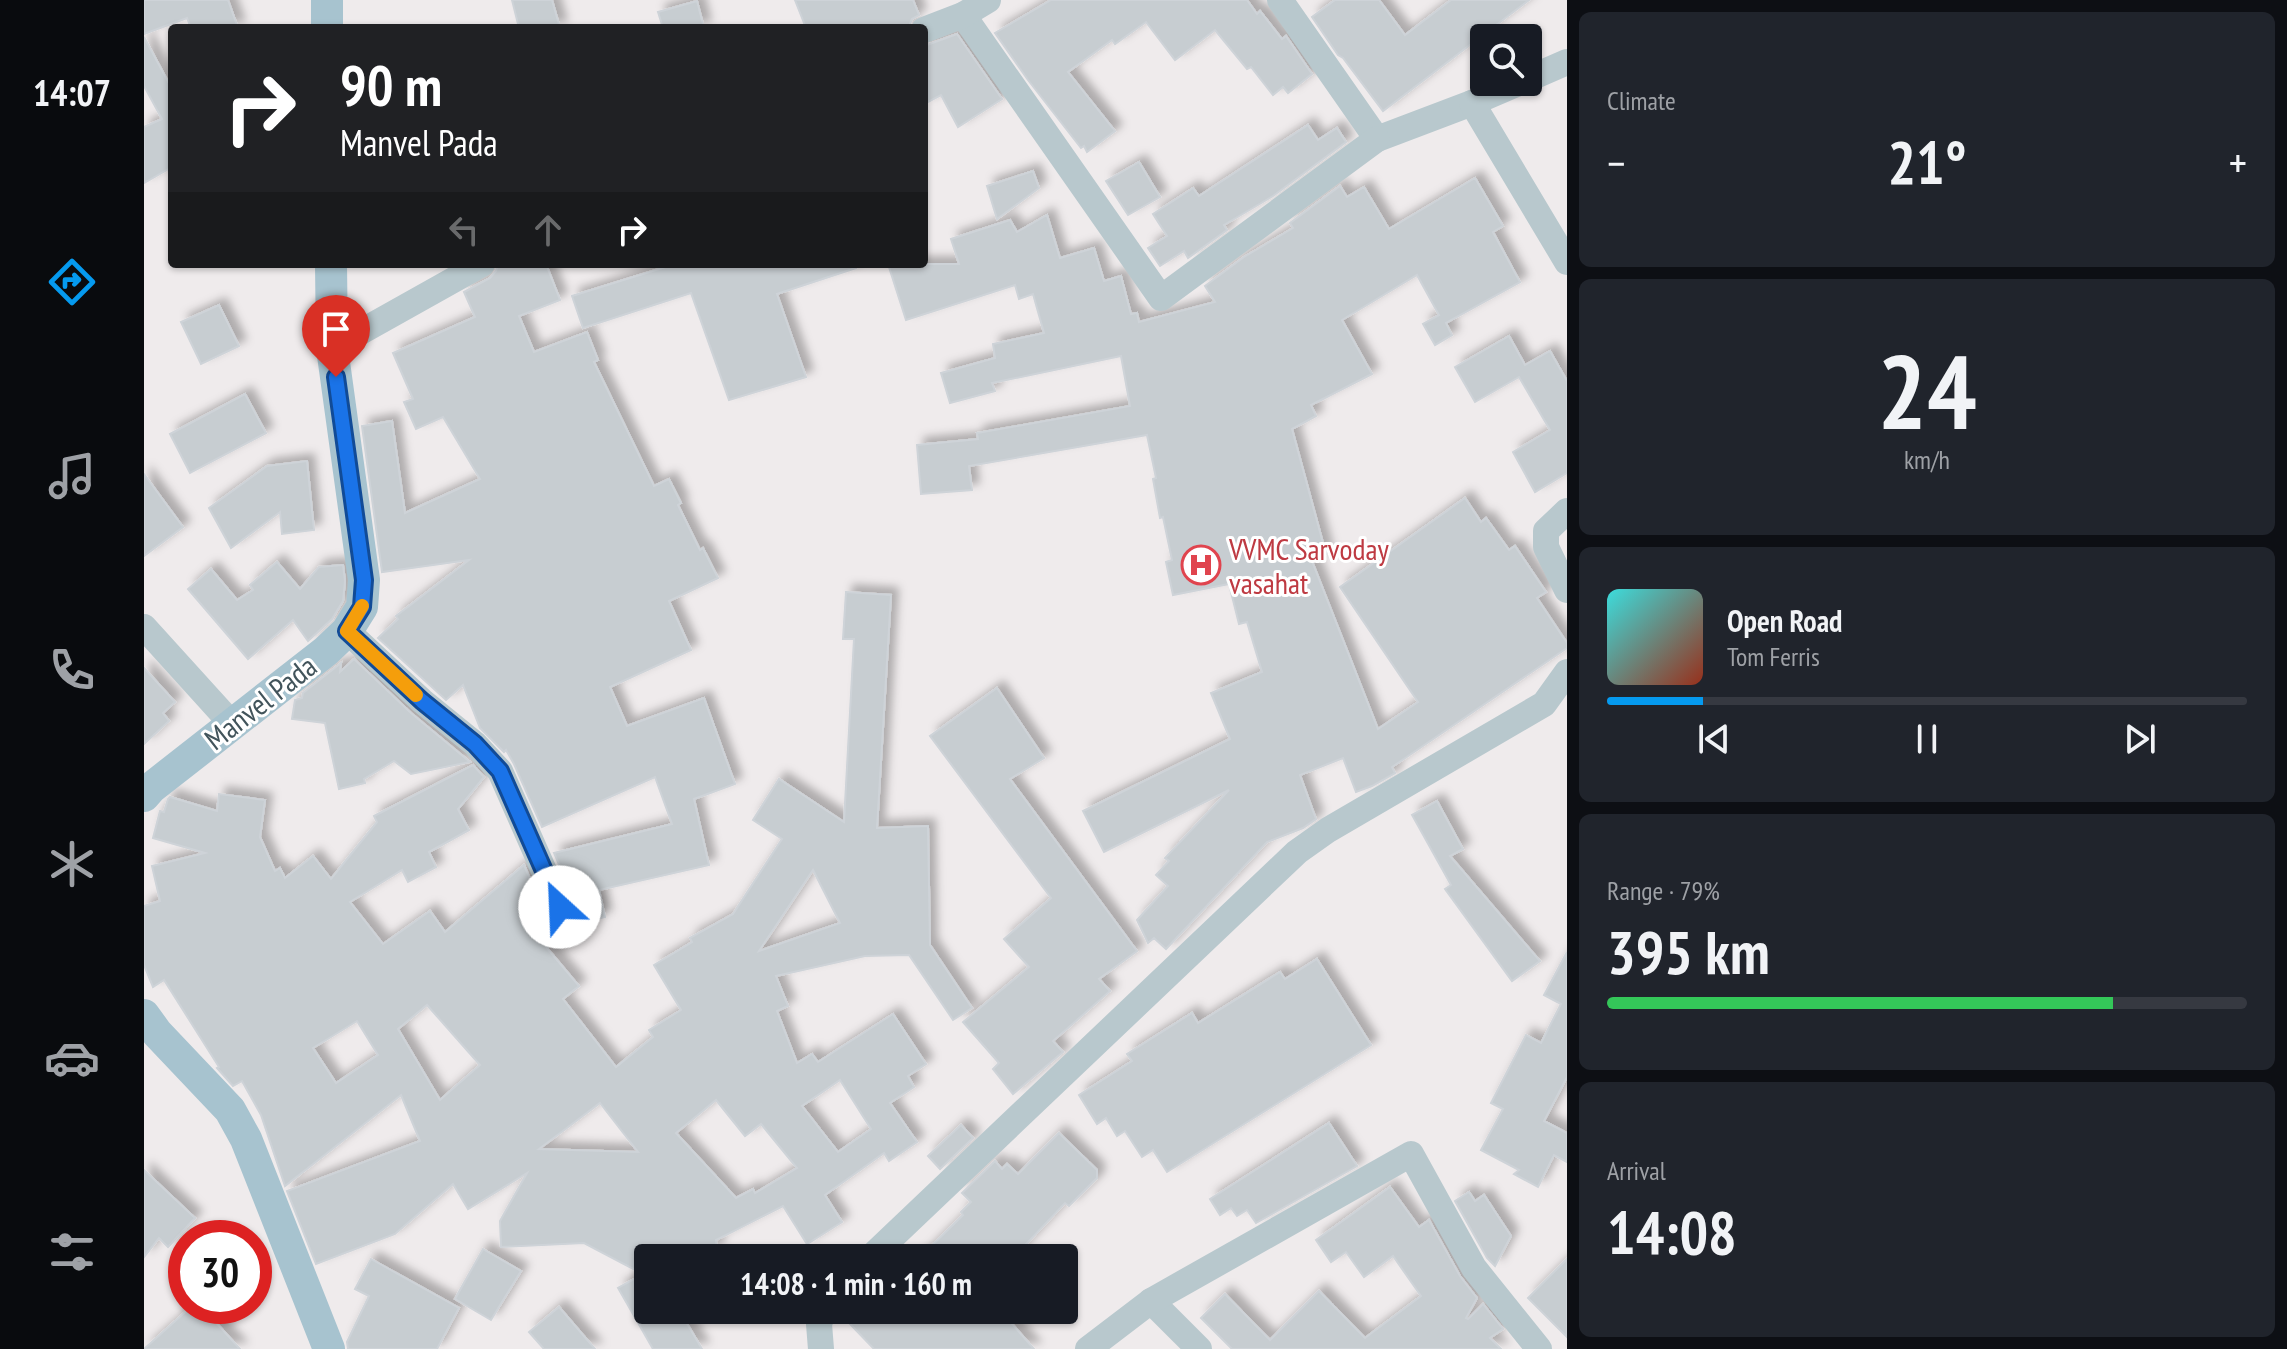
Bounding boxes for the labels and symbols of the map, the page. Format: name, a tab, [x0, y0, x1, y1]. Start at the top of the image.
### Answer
pin	[302, 295, 370, 377]
place label: VVMC Sarvoday vasahat	[1228, 529, 1389, 602]
hospital icon: VVMC Sarvoday vasahat	[1180, 544, 1222, 586]
street label: Manvel Pada	[196, 646, 324, 758]
position arrow	[518, 865, 602, 949]
speed limit sign: 30	[168, 1220, 272, 1324]

